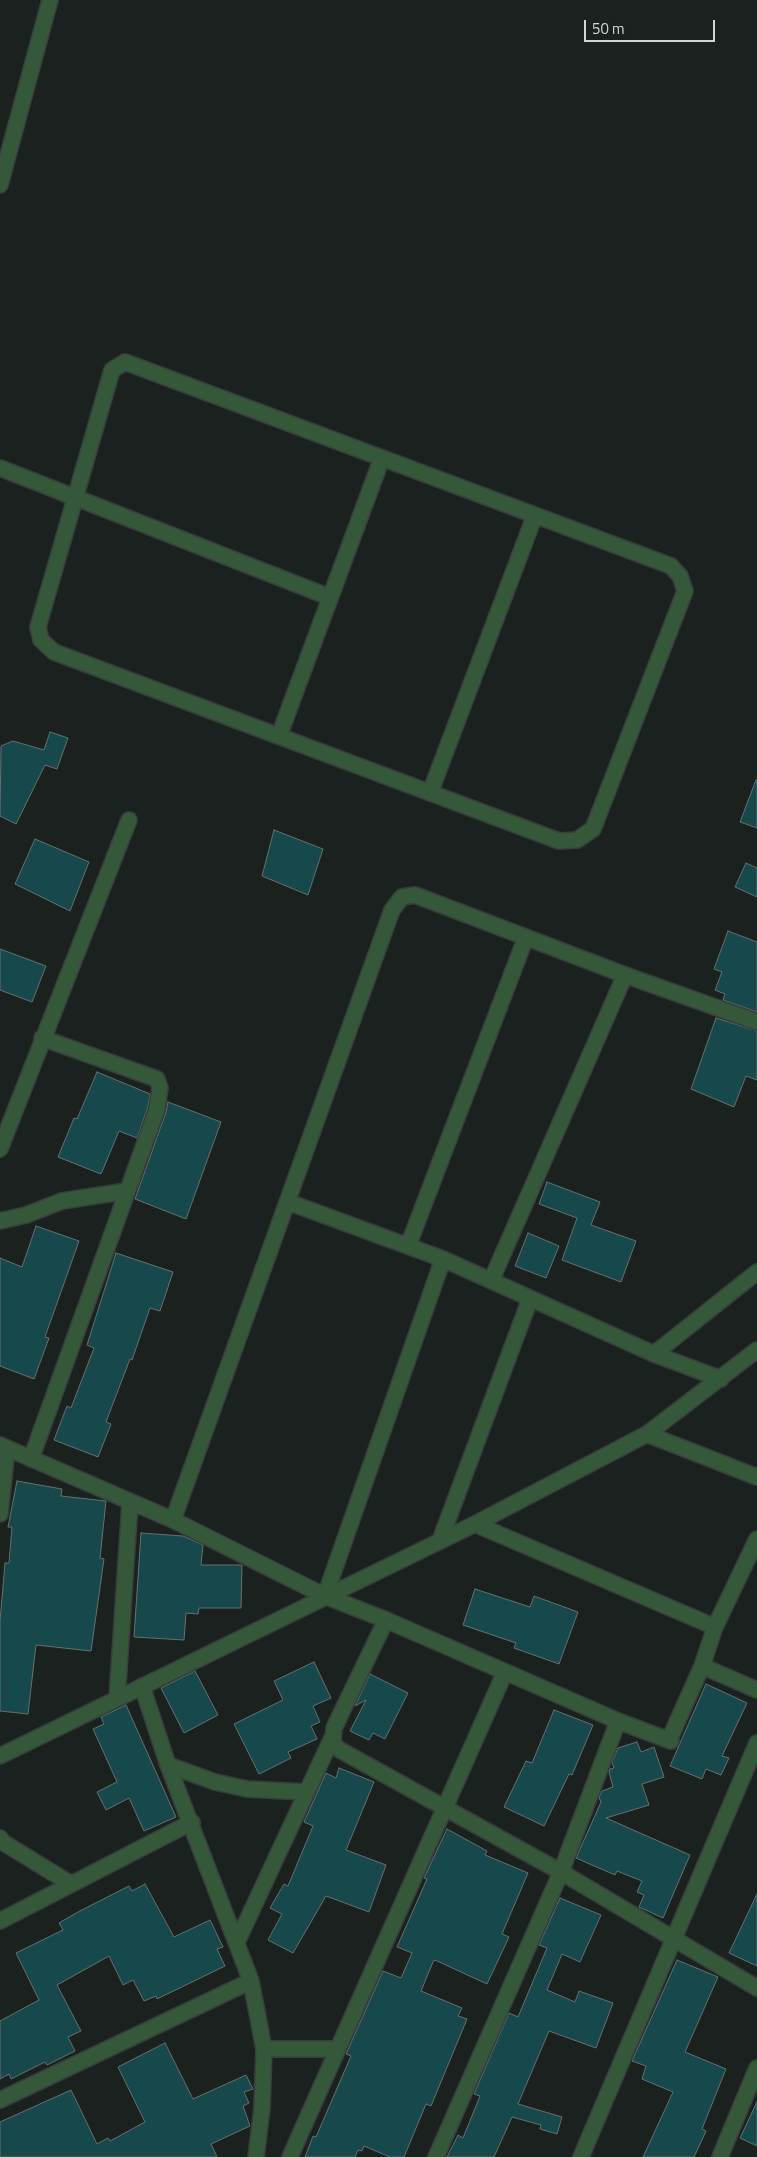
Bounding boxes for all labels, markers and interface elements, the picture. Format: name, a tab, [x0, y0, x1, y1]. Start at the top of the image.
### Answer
scale bar	[587, 10, 718, 42]
text: 50 m	[592, 17, 625, 40]

